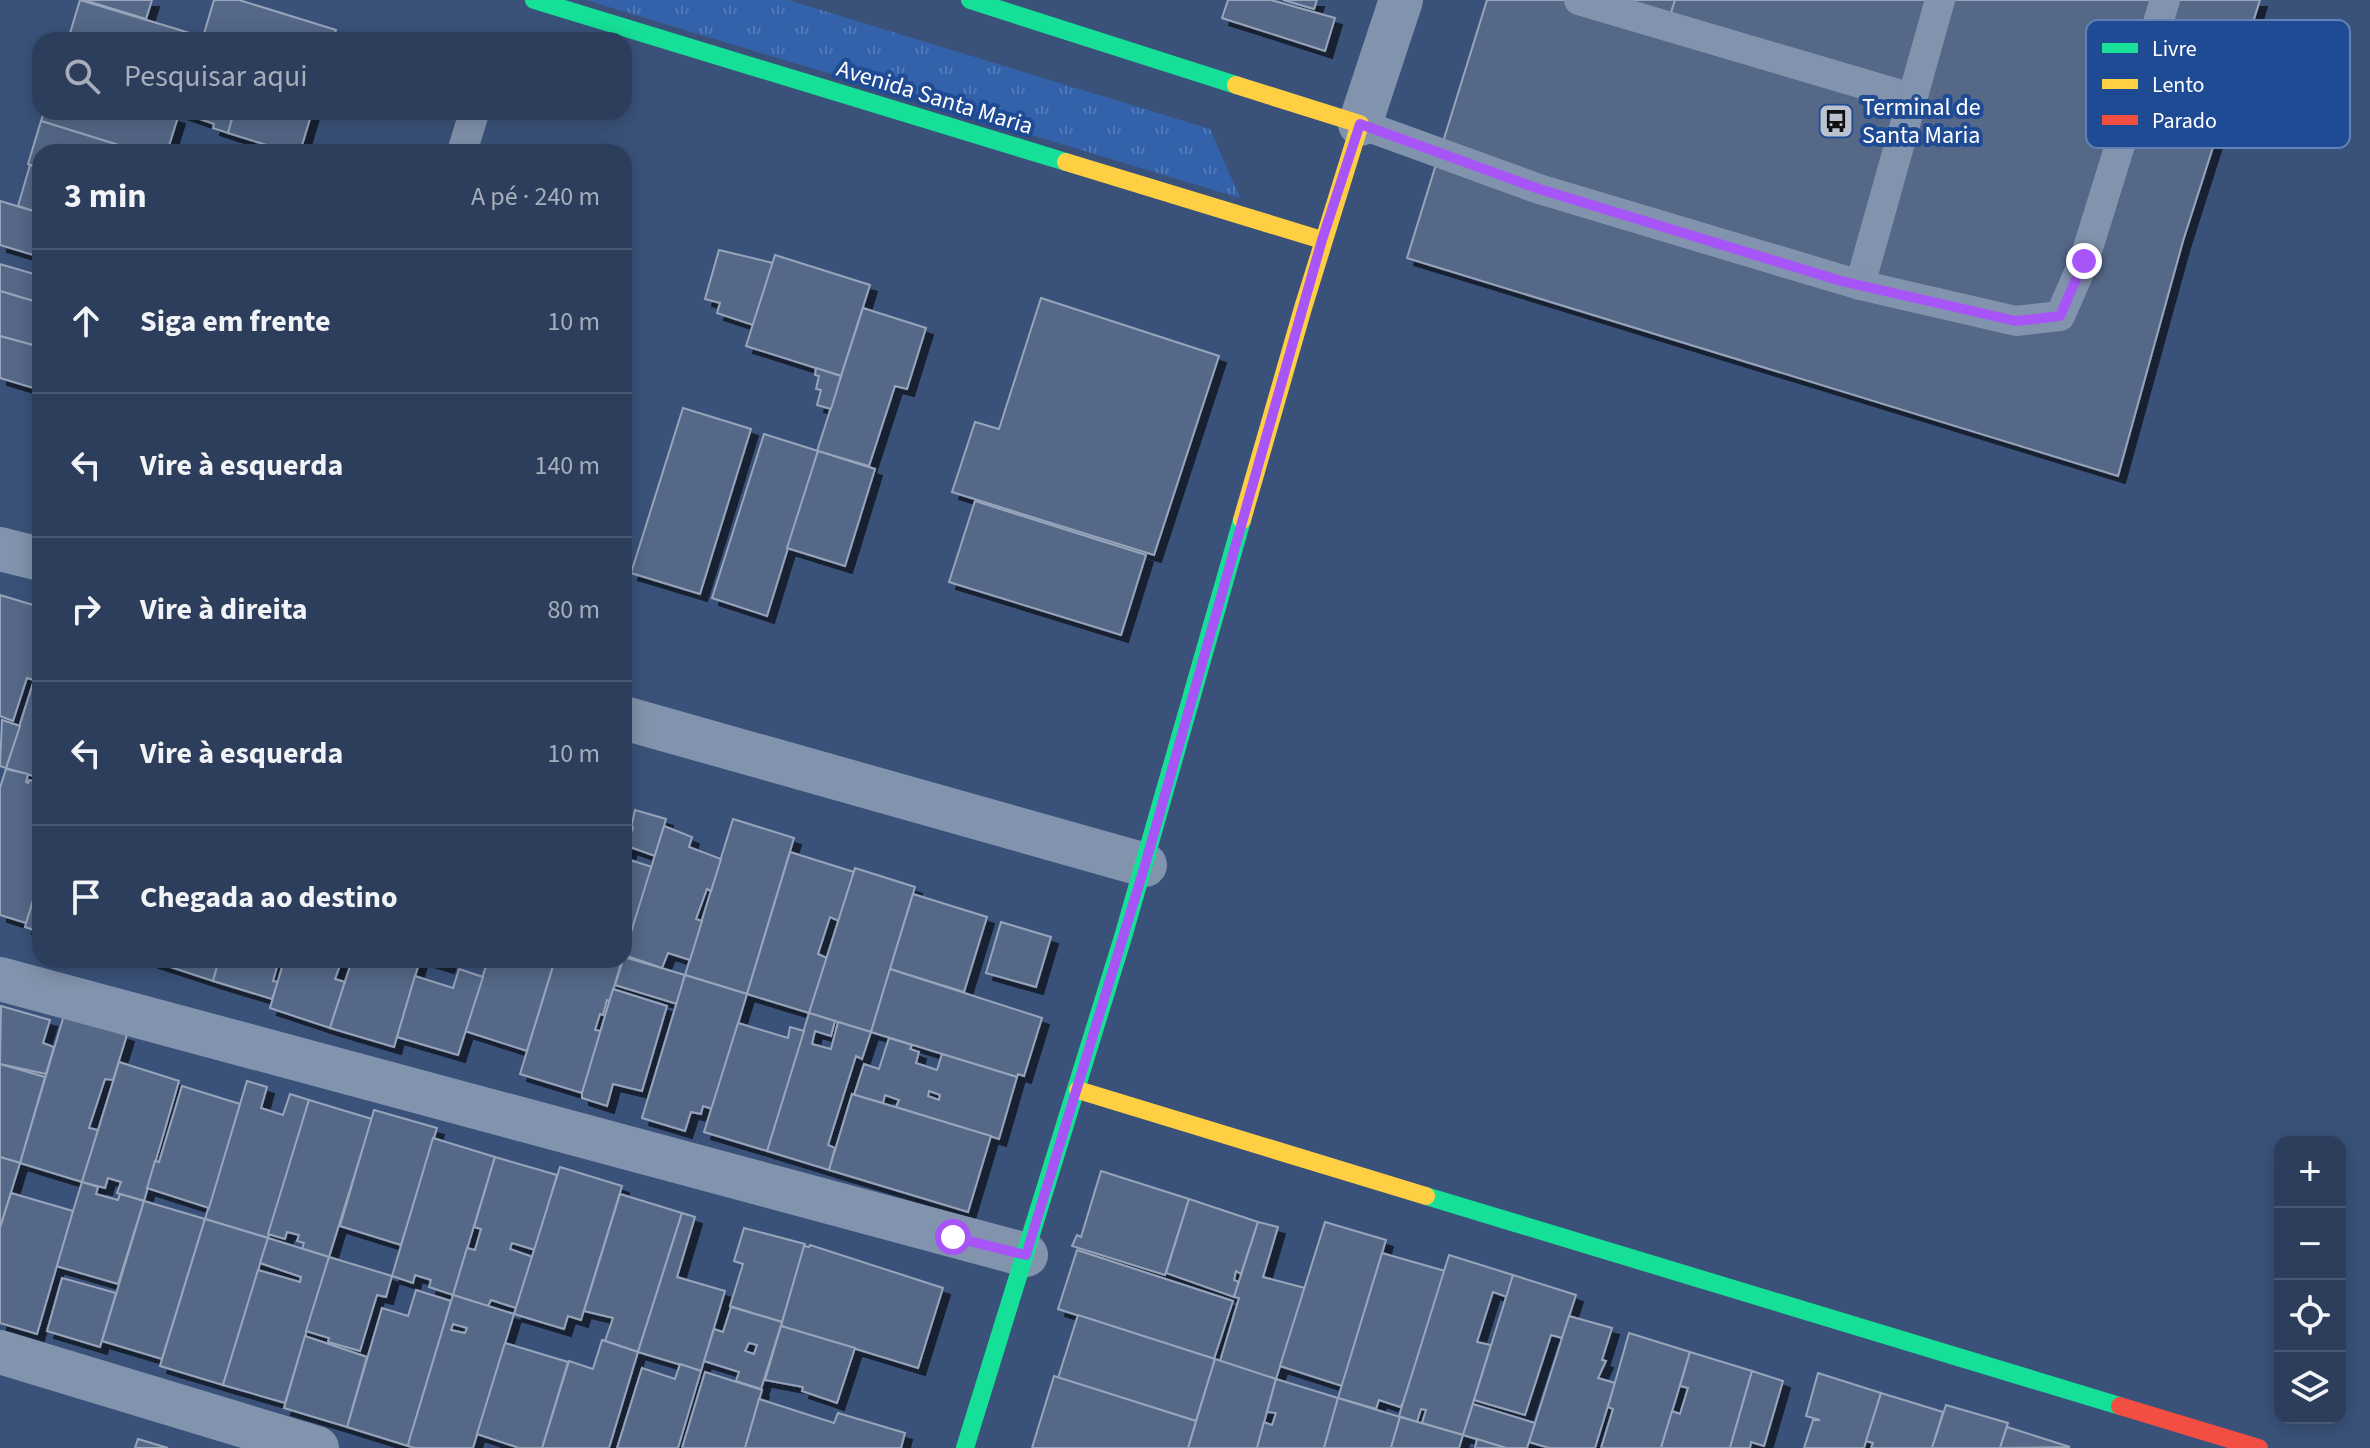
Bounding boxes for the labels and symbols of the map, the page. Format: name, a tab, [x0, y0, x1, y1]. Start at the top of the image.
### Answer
legend	[2086, 20, 2350, 148]
text: Livre	[2152, 33, 2197, 65]
street label: Avenida Santa Maria	[832, 51, 1037, 144]
text: Lento	[2152, 69, 2204, 101]
place label: Terminal de Santa Maria	[1862, 90, 1981, 153]
bus stop icon: Terminal de Santa Maria	[1817, 102, 1855, 140]
text: Parado	[2152, 105, 2217, 137]
route end	[2066, 243, 2102, 279]
route start	[935, 1219, 971, 1255]

